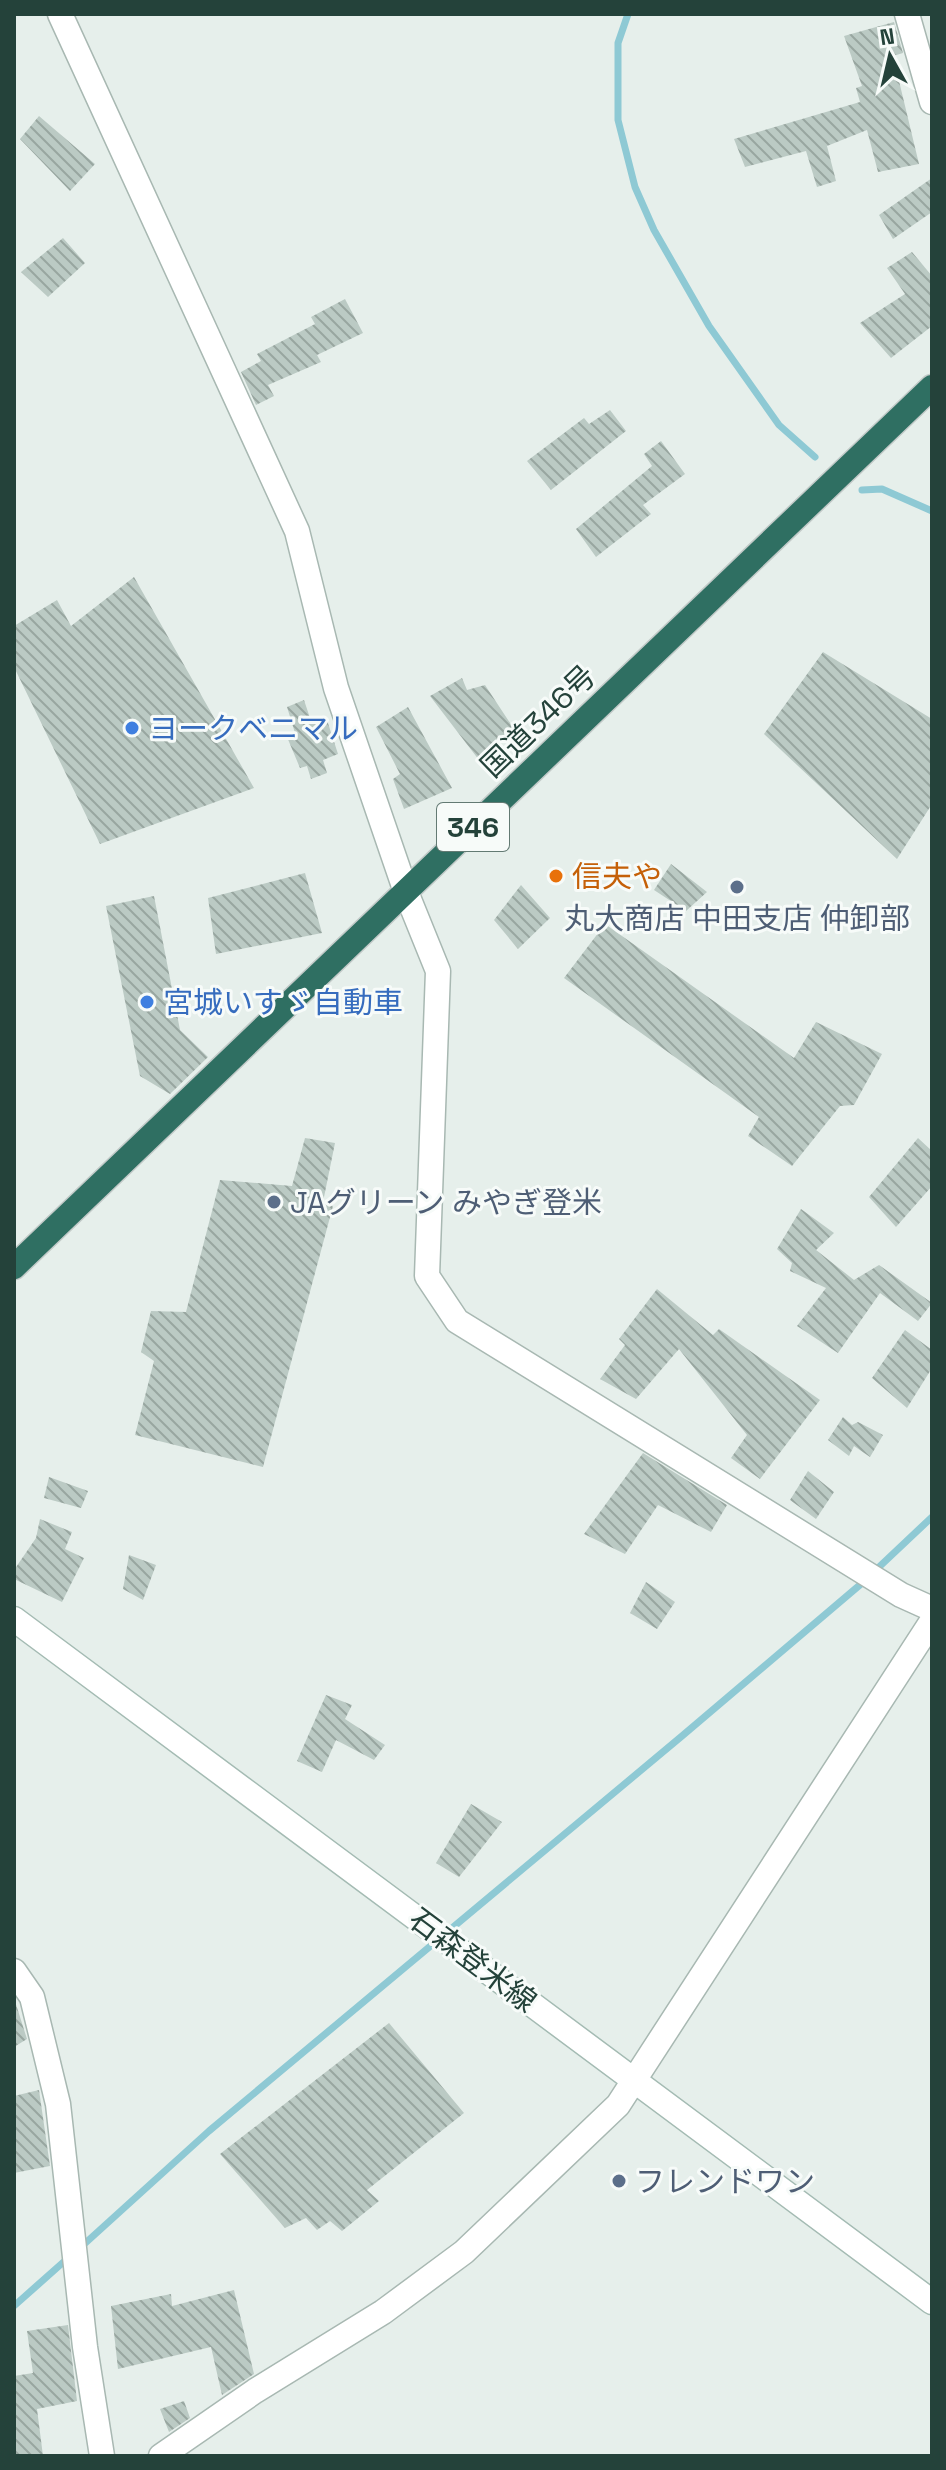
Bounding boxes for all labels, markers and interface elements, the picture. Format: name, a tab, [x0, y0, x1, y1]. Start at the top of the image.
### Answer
north arrow	[850, 16, 930, 96]
text: N	[878, 21, 896, 51]
street label: 国道346号	[472, 657, 604, 785]
place label: ヨークベニマル	[148, 709, 358, 748]
marker: ヨークベニマル	[123, 719, 141, 737]
road number: 346	[437, 803, 509, 851]
place label: 信夫や	[572, 857, 662, 896]
marker: 信夫や	[547, 867, 565, 885]
marker: 丸大商店 中田支店 仲卸部	[728, 878, 746, 896]
place label: 丸大商店 中田支店 仲卸部	[564, 899, 910, 938]
place label: 宮城いすゞ自動車	[163, 983, 403, 1022]
marker: 宮城いすゞ自動車	[138, 993, 156, 1011]
place label: JAグリーン みやぎ登米	[290, 1183, 602, 1222]
marker: JAグリーン みやぎ登米	[265, 1193, 283, 1211]
street label: 石森登米線	[401, 1899, 545, 2021]
place label: フレンドワン	[635, 2162, 815, 2201]
marker: フレンドワン	[610, 2172, 628, 2190]

